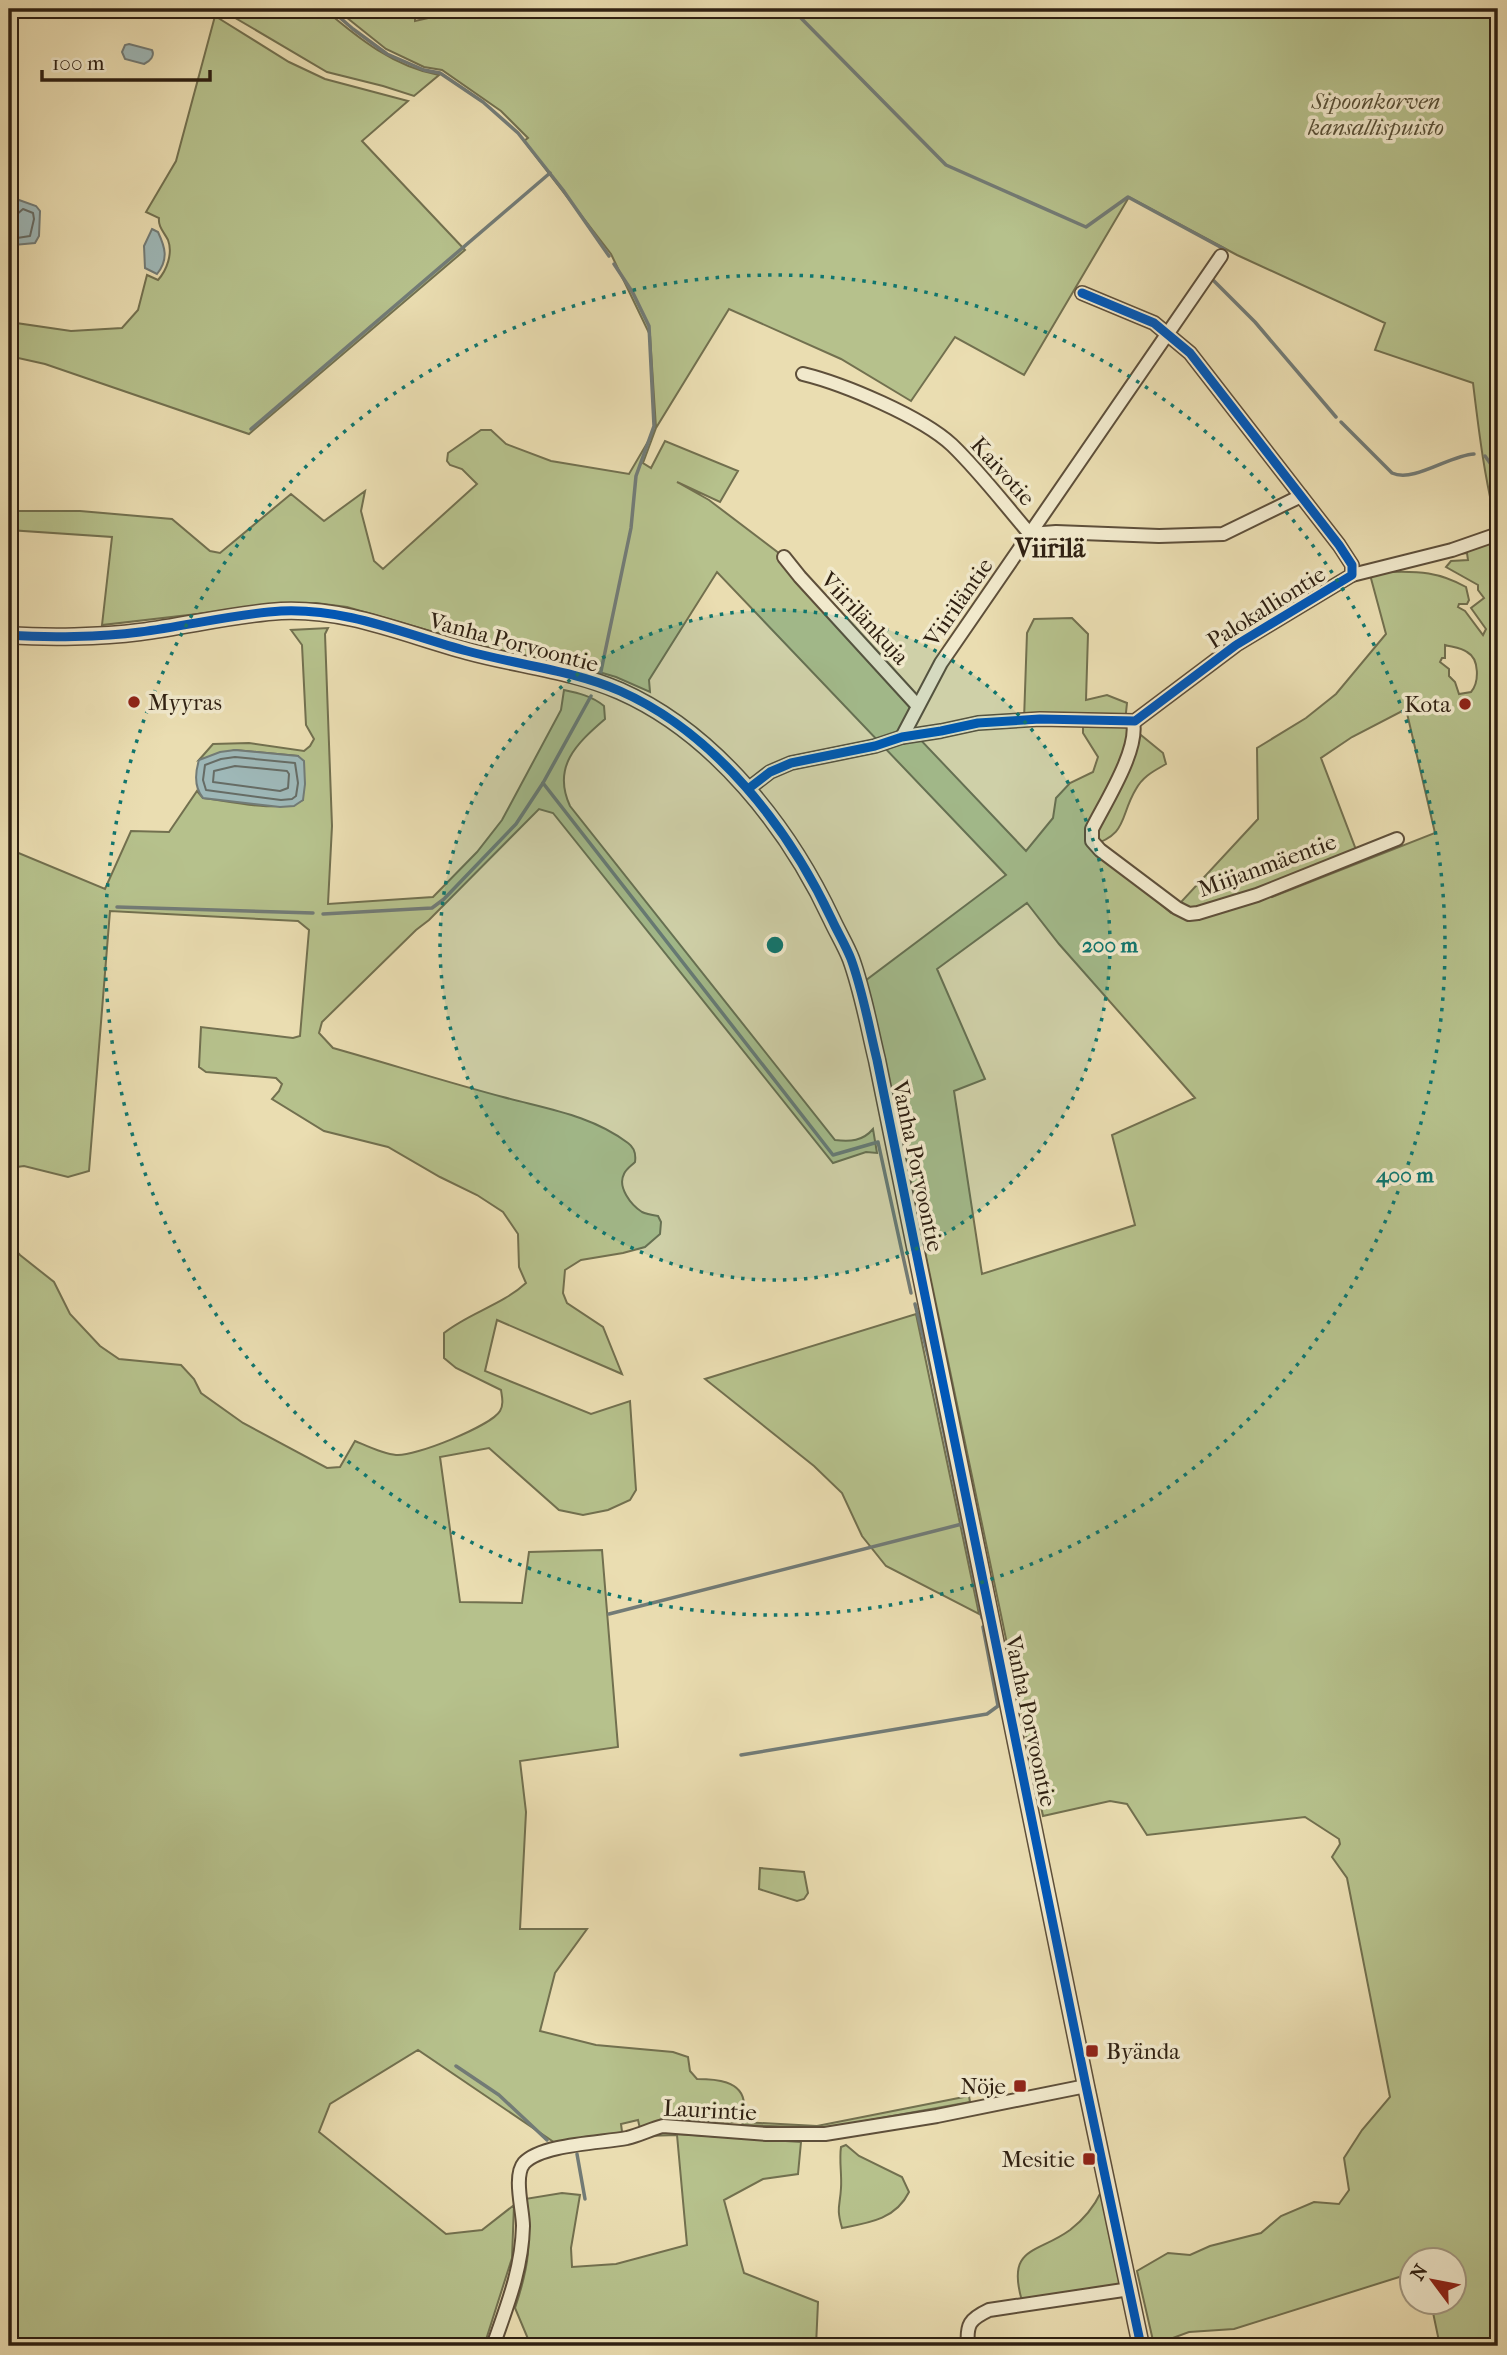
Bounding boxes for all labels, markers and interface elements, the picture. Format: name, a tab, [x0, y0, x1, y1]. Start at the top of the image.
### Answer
scale bar	[42, 38, 210, 82]
text: 100 m	[52, 51, 105, 75]
park label: Sipoonkorven kansallispuisto	[1307, 88, 1444, 141]
street label: Kaivotie	[965, 432, 1040, 511]
district label: Viirilä	[1014, 533, 1086, 564]
street label: Viiriläntie	[918, 553, 999, 652]
street label: Palokalliontie	[1202, 560, 1331, 655]
street label: Viirilänkuja	[814, 566, 915, 671]
street label: Vanha Porvoontie	[425, 607, 602, 678]
place label: Myyras	[148, 689, 222, 716]
place label: Kota	[1404, 691, 1451, 718]
marker: Myyras	[126, 694, 142, 710]
marker: Kota	[1457, 696, 1473, 712]
street label: Miijanmäentie	[1194, 828, 1340, 903]
centre of rings	[763, 933, 787, 957]
text: 200 m	[1082, 933, 1139, 957]
street label: Vanha Porvoontie	[886, 1077, 949, 1254]
text: 400 m	[1375, 1163, 1434, 1188]
street label: Vanha Porvoontie	[999, 1632, 1062, 1809]
place label: Byända	[1106, 2038, 1180, 2065]
marker: Byända	[1084, 2043, 1100, 2059]
place label: Nöje	[960, 2073, 1006, 2100]
marker: Nöje	[1012, 2078, 1028, 2094]
street label: Laurintie	[663, 2095, 757, 2126]
place label: Mesitie	[1001, 2146, 1075, 2173]
marker: Mesitie	[1081, 2151, 1097, 2167]
north arrow	[1398, 2246, 1468, 2316]
text: N	[1406, 2260, 1433, 2284]

